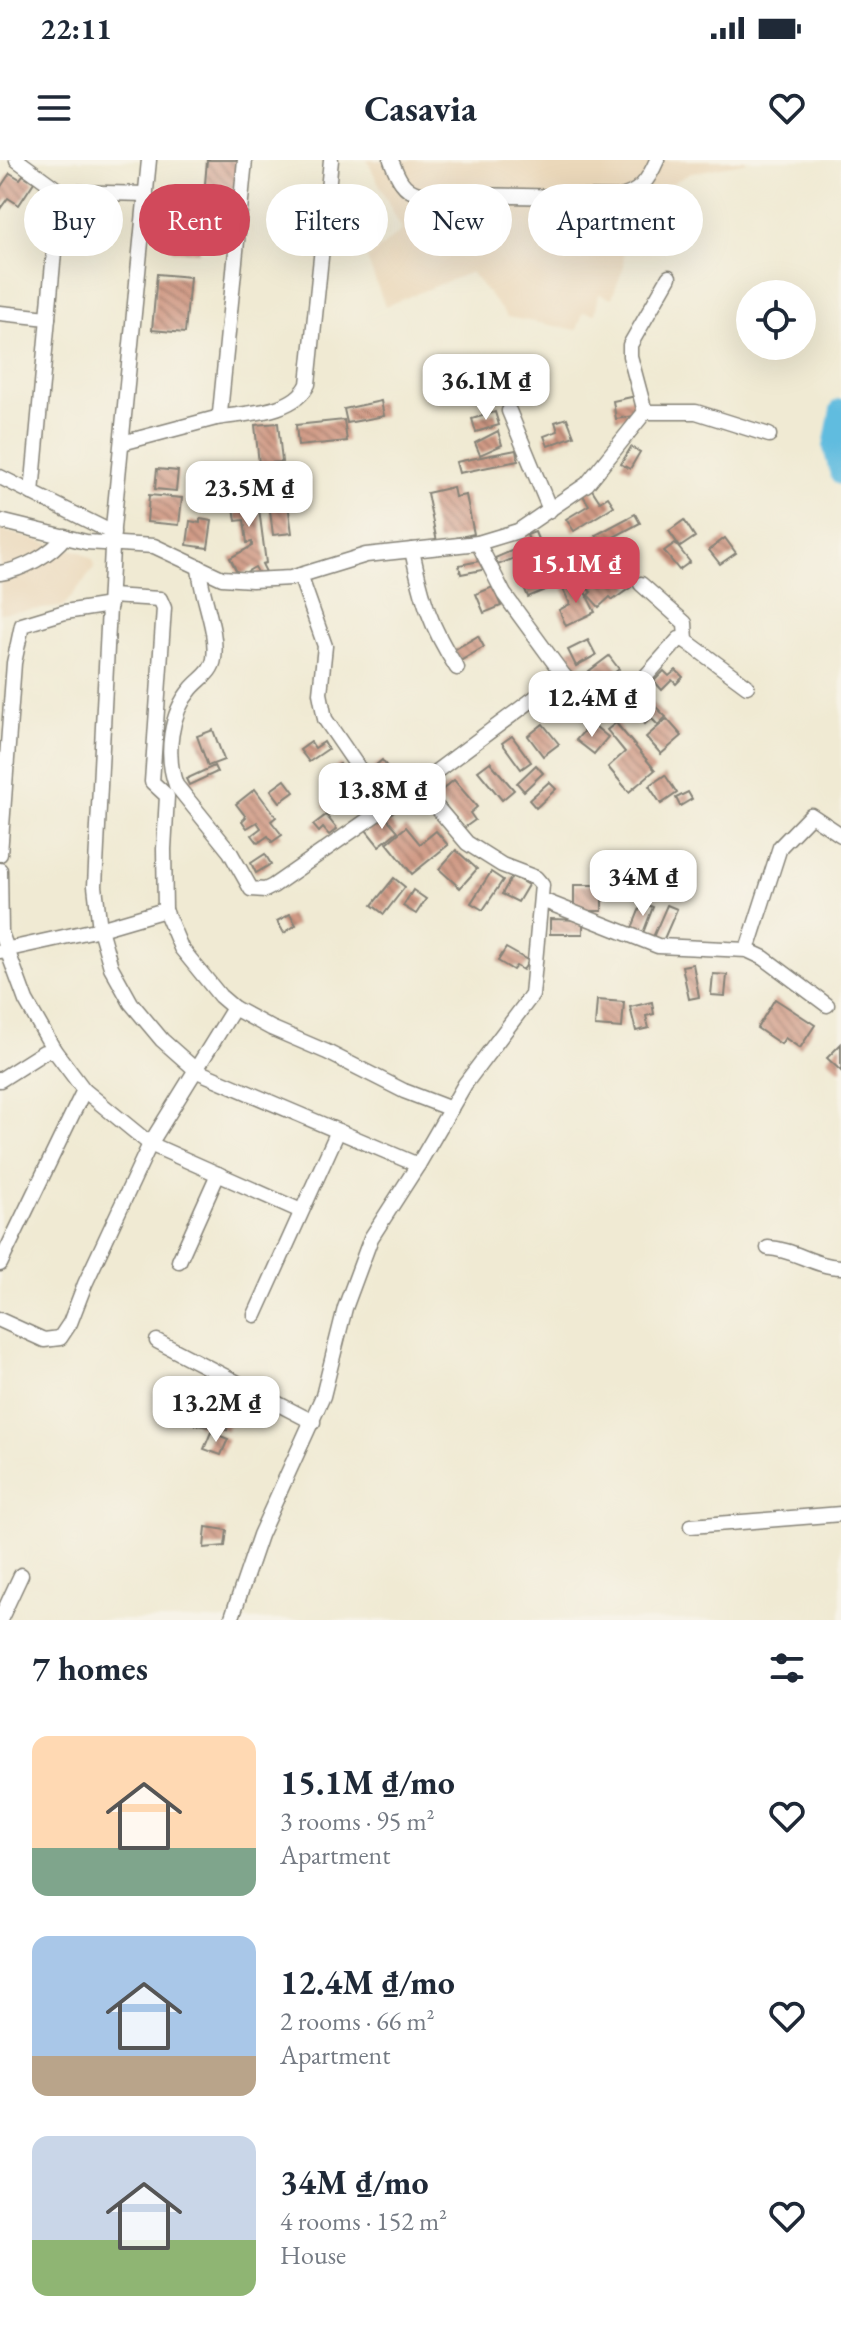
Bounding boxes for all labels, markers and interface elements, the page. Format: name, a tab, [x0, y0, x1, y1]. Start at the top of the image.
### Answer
text: 22:11	[40, 9, 112, 48]
text: Casavia	[364, 85, 477, 132]
icon: menu	[32, 86, 76, 130]
icon: heart	[765, 86, 809, 130]
chip: Buy	[24, 184, 123, 256]
chip: Rent	[139, 184, 250, 256]
chip: Filters	[266, 184, 388, 256]
chip: New	[404, 184, 512, 256]
chip: Apartment	[528, 184, 703, 256]
map controls	[736, 280, 816, 360]
button: locate	[736, 280, 816, 360]
pin: 36.1M ₫	[412, 354, 560, 422]
text: 36.1M ₫	[441, 363, 531, 397]
pin: 23.5M ₫	[175, 461, 323, 529]
text: 23.5M ₫	[204, 470, 294, 504]
pin: 15.1M ₫	[502, 537, 650, 605]
text: 15.1M ₫	[531, 546, 621, 580]
pin: 12.4M ₫	[518, 671, 666, 739]
text: 12.4M ₫	[547, 680, 637, 714]
pin: 13.8M ₫	[308, 763, 456, 831]
text: 13.8M ₫	[337, 772, 427, 806]
pin: 34M ₫	[587, 850, 699, 918]
text: 34M ₫	[608, 859, 678, 893]
pin: 13.2M ₫	[142, 1376, 290, 1444]
text: 13.2M ₫	[171, 1385, 261, 1419]
text: 7 homes	[32, 1646, 148, 1690]
icon: filters	[765, 1646, 809, 1690]
text: 15.1M ₫/mo	[280, 1760, 455, 1804]
icon: home	[96, 1768, 192, 1864]
icon: heart	[765, 1794, 809, 1838]
text: 3 rooms · 95 m²	[280, 1804, 435, 1838]
text: Apartment	[280, 1838, 390, 1872]
text: 12.4M ₫/mo	[280, 1960, 455, 2004]
icon: home	[96, 1968, 192, 2064]
icon: heart	[765, 1994, 809, 2038]
text: 2 rooms · 66 m²	[280, 2004, 435, 2038]
text: Apartment	[280, 2038, 390, 2072]
text: 34M ₫/mo	[280, 2160, 429, 2204]
icon: home	[96, 2168, 192, 2264]
icon: heart	[765, 2194, 809, 2238]
text: 4 rooms · 152 m²	[280, 2204, 447, 2238]
text: House	[280, 2238, 346, 2272]

